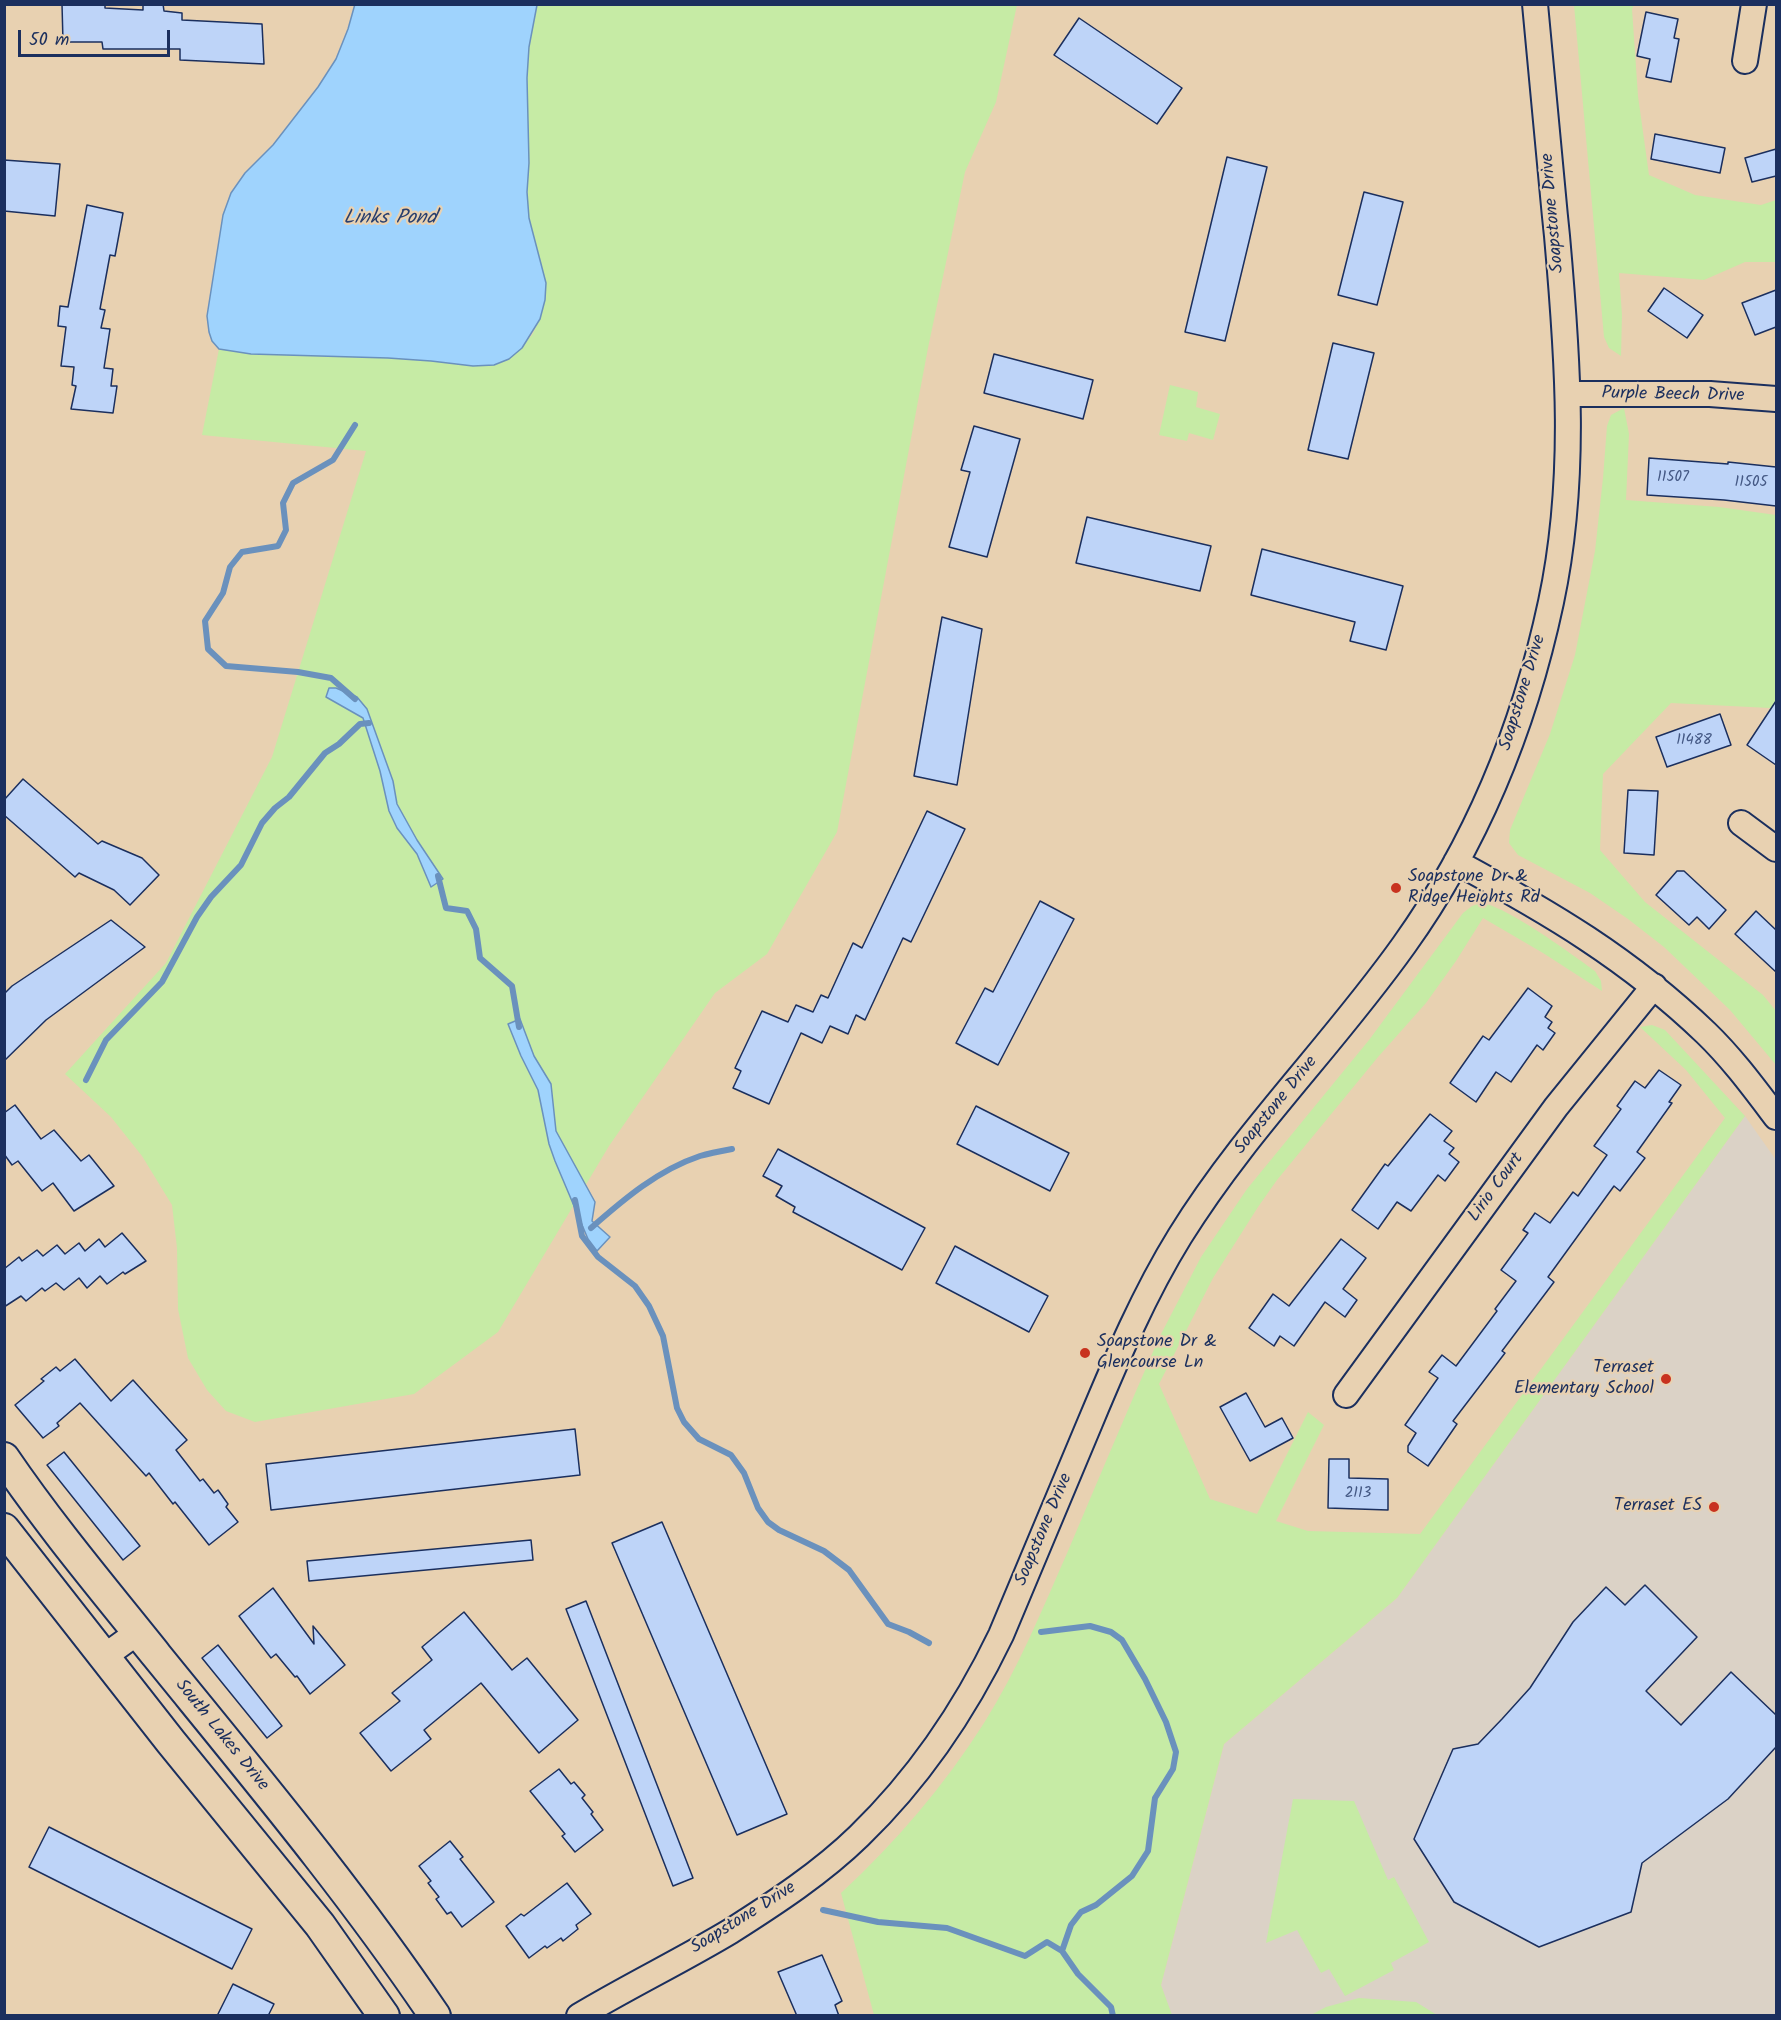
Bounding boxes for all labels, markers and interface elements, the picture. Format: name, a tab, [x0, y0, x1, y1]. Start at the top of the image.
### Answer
scale bar	[21, 18, 172, 56]
text: 50 m	[29, 26, 69, 55]
street label: Soapstone Drive	[1538, 152, 1570, 274]
water label: Links Pond	[344, 208, 436, 232]
street label: Purple Beech Drive	[1601, 384, 1745, 408]
house number: 11507	[1657, 469, 1689, 487]
house number: 11505	[1734, 474, 1768, 492]
street label: Soapstone Drive	[1496, 632, 1552, 754]
house number: 11488	[1676, 732, 1712, 750]
place label: Soapstone Dr & Ridge Heights Rd	[1408, 867, 1540, 910]
marker: Soapstone Dr & Ridge Heights Rd	[1389, 881, 1403, 895]
street label: Soapstone Drive	[1231, 1053, 1323, 1159]
street label: Lirio Court	[1465, 1149, 1529, 1227]
place label: Soapstone Dr & Glencourse Ln	[1097, 1332, 1217, 1374]
marker: Soapstone Dr & Glencourse Ln	[1078, 1346, 1092, 1360]
place label: Terraset Elementary School	[1514, 1358, 1654, 1400]
marker: Terraset Elementary School	[1659, 1372, 1673, 1386]
street label: Soapstone Drive	[1012, 1471, 1078, 1589]
house number: 2113	[1345, 1485, 1371, 1503]
place label: Terraset ES	[1614, 1496, 1702, 1518]
marker: Terraset ES	[1707, 1500, 1721, 1514]
street label: South Lakes Drive	[169, 1676, 273, 1796]
street label: Soapstone Drive	[687, 1878, 801, 1960]

